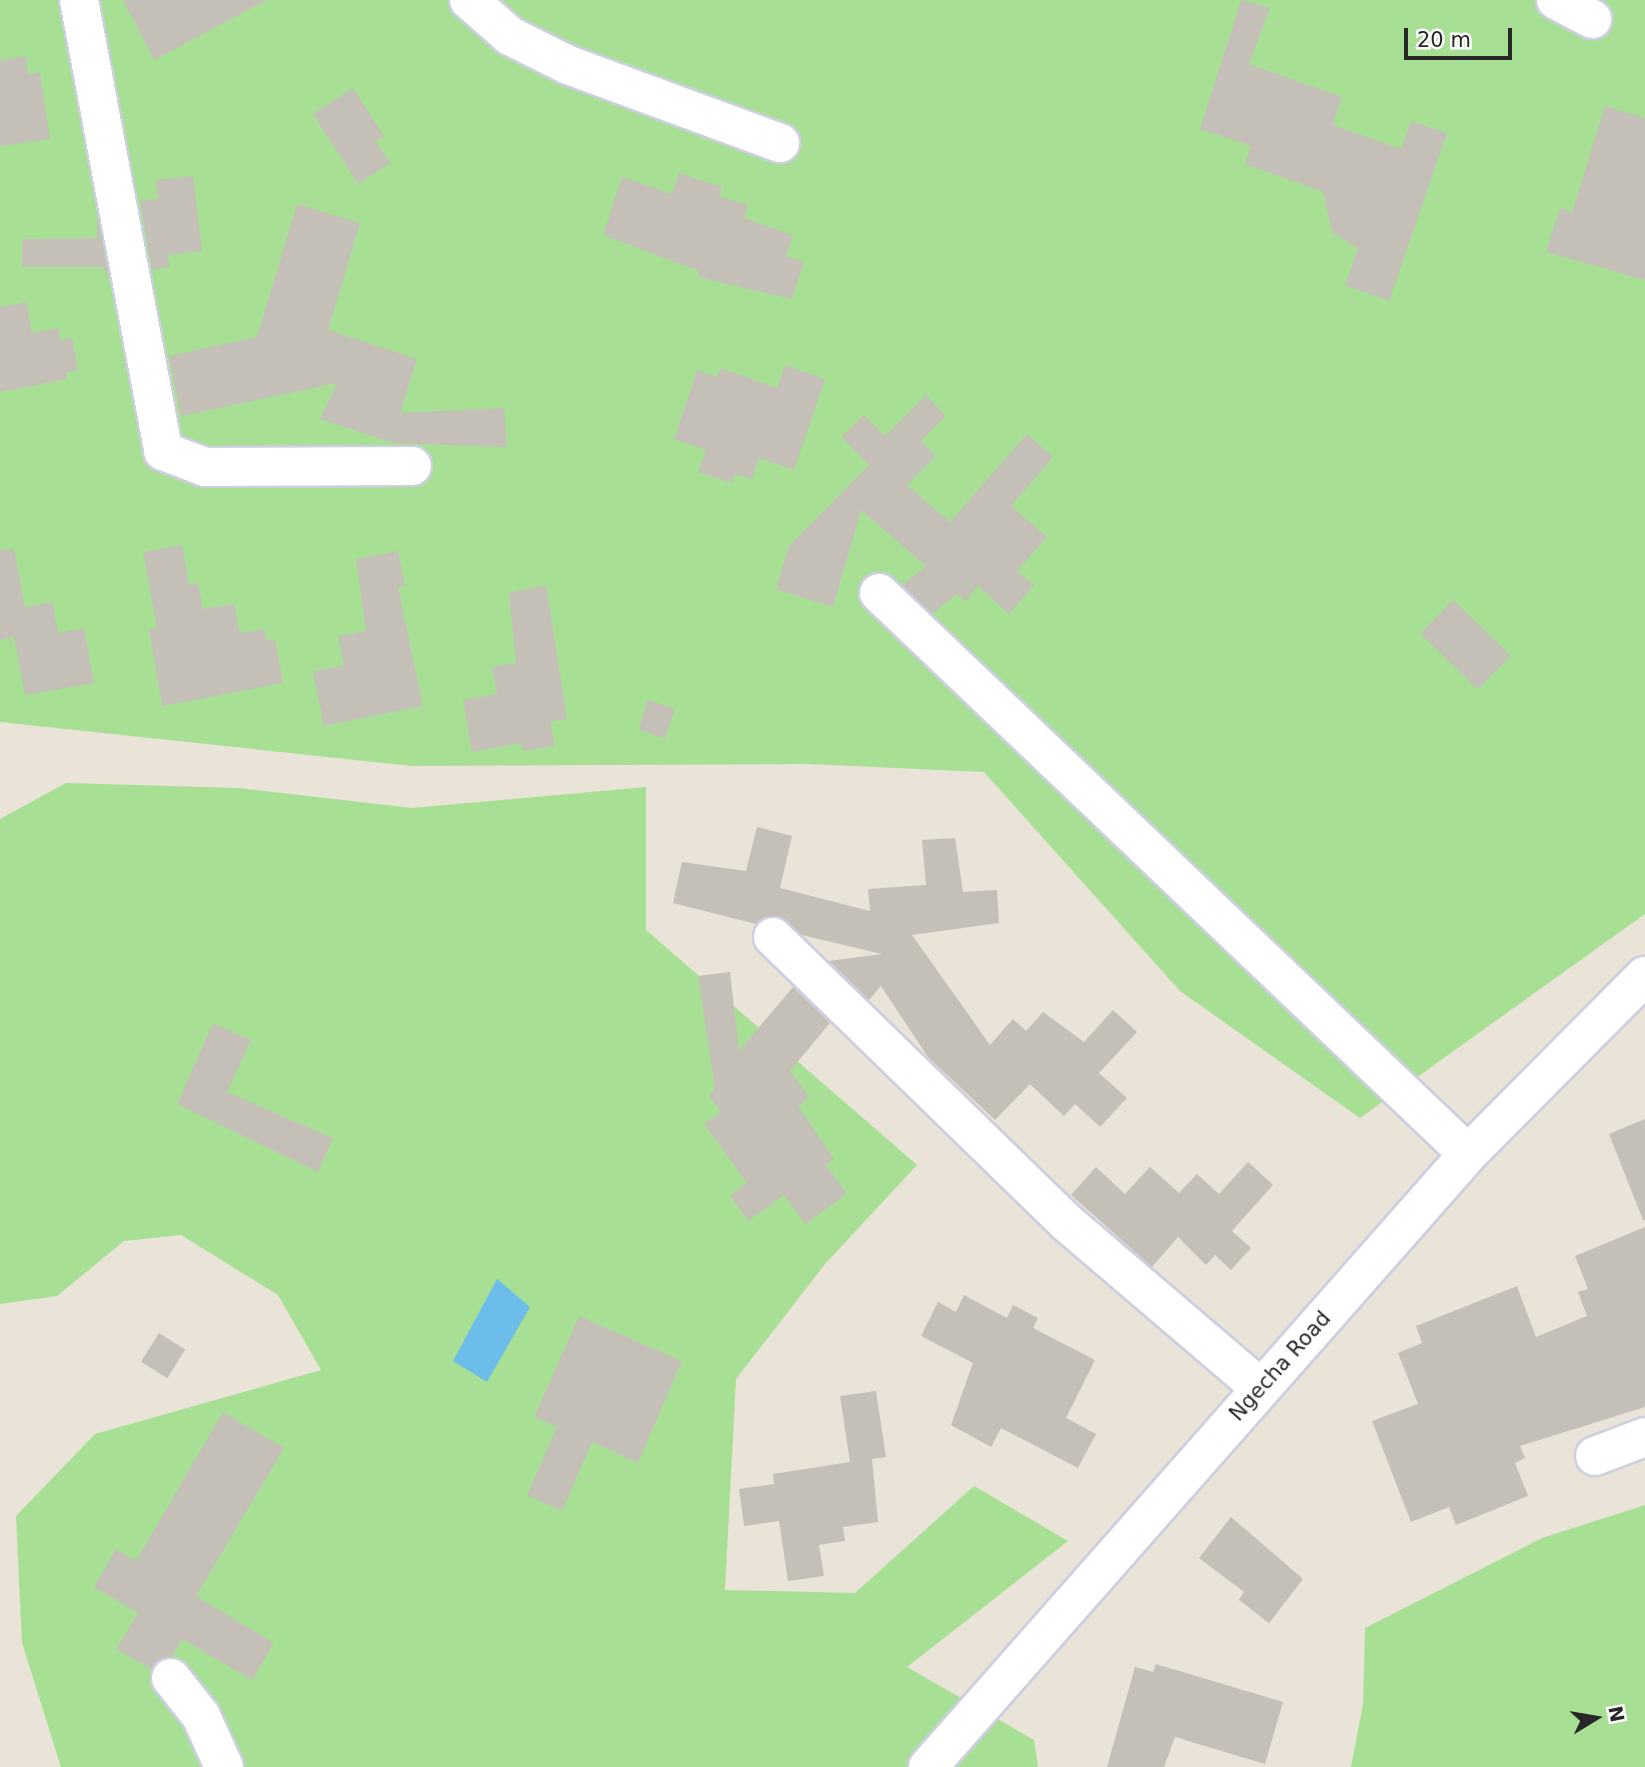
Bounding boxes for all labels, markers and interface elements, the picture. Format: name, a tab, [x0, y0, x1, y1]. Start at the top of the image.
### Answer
scale bar	[1407, 14, 1516, 58]
text: 20 m	[1417, 28, 1471, 52]
street label: Ngecha Road	[1224, 1306, 1336, 1426]
north arrow	[1561, 1683, 1631, 1753]
text: N	[1604, 1704, 1629, 1724]

